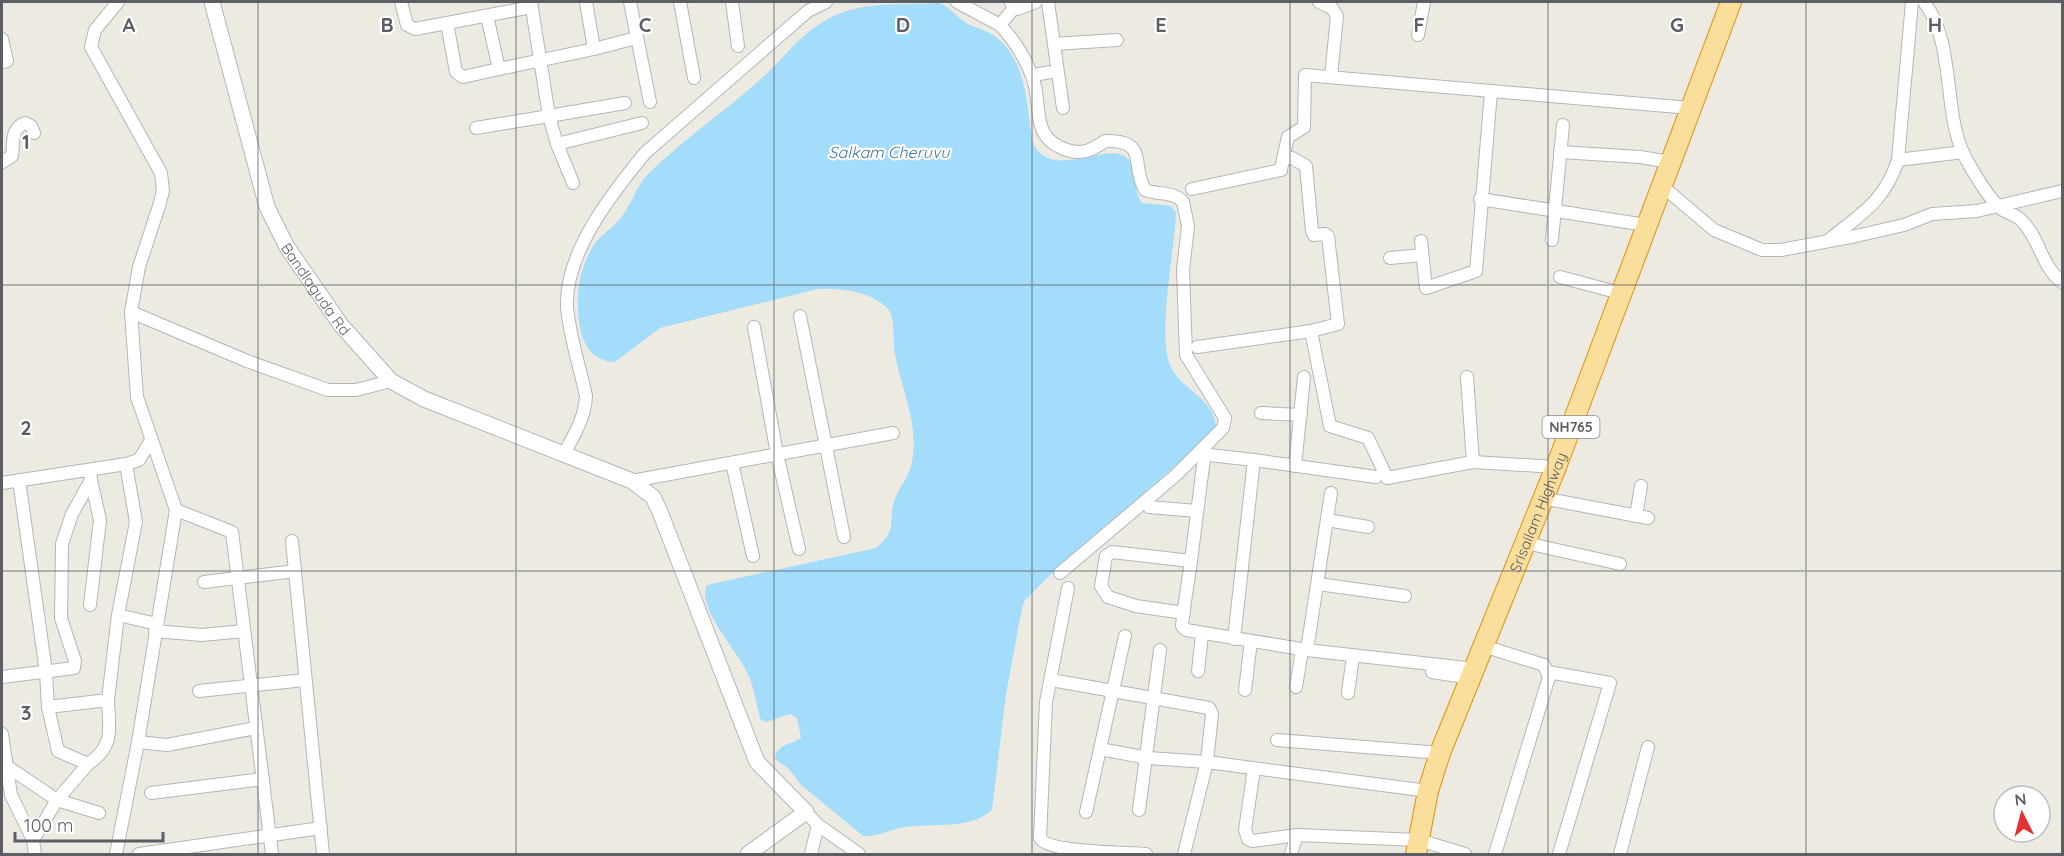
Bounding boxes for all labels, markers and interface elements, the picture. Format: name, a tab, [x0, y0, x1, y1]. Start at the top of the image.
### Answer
text: A	[123, 12, 136, 37]
text: B	[380, 12, 394, 37]
text: C	[639, 12, 652, 37]
text: D	[896, 12, 910, 37]
text: E	[1155, 12, 1167, 37]
text: F	[1413, 12, 1425, 37]
text: G	[1670, 12, 1684, 37]
text: H	[1928, 12, 1942, 37]
text: 1	[22, 129, 30, 154]
water label: Salkam Cheruvu	[829, 142, 950, 162]
street label: Bandlaguda Rd	[277, 239, 355, 339]
text: 2	[20, 415, 32, 440]
road number: NH765	[1542, 416, 1600, 438]
street label: Srisailam Highway	[1505, 449, 1570, 575]
text: 3	[21, 700, 31, 725]
north arrow	[1992, 784, 2052, 844]
text: N	[2014, 789, 2027, 810]
scale bar	[15, 805, 164, 843]
text: 100 m	[24, 814, 73, 837]

